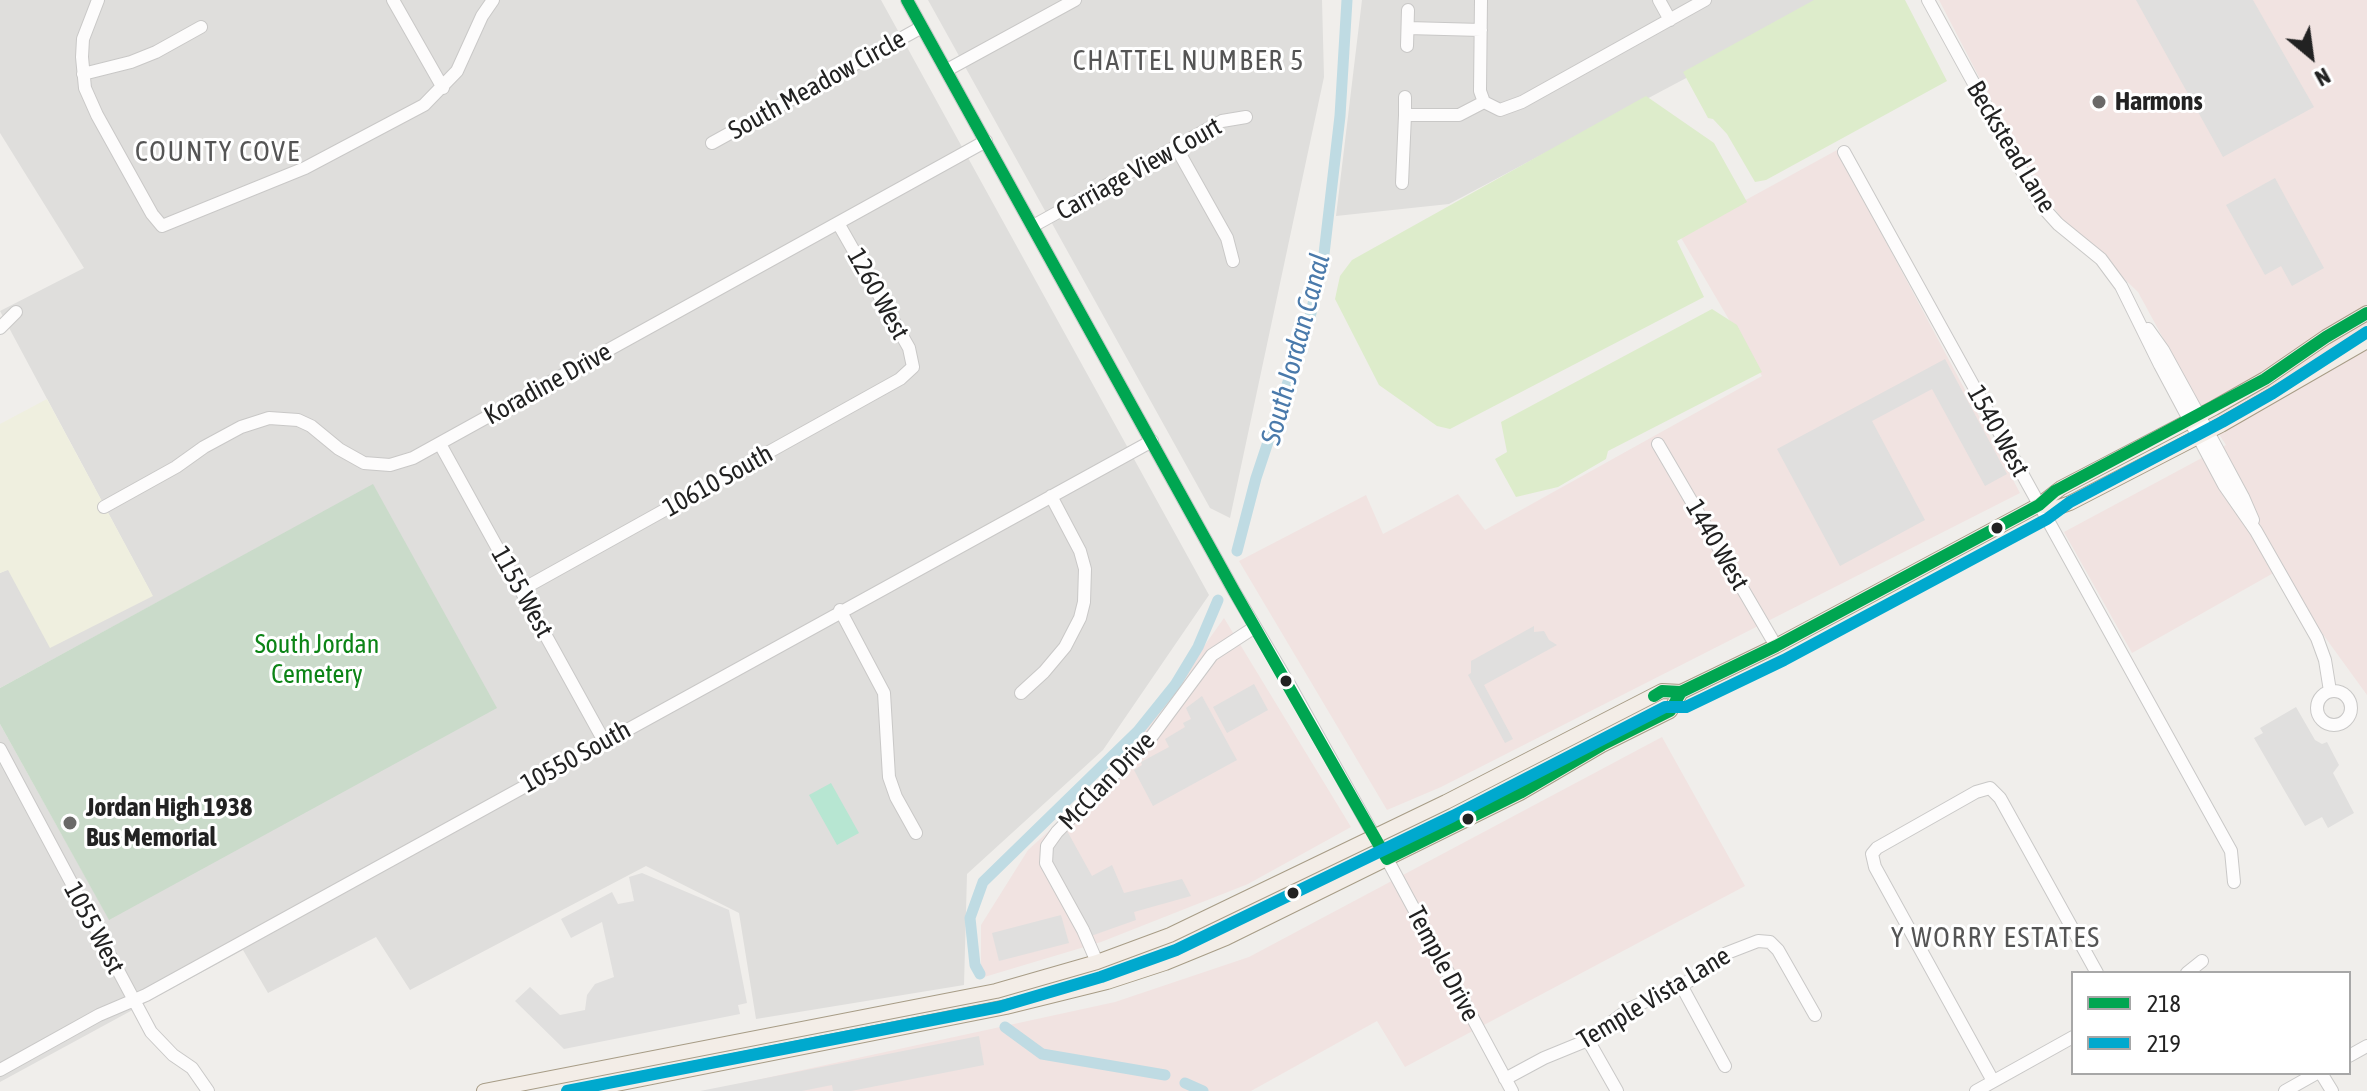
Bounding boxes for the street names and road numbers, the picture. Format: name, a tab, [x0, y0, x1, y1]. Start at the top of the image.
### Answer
street label: South Meadow Circle	[723, 23, 911, 147]
street label: Beckstead Lane	[1960, 76, 2062, 218]
street label: Carriage View Court	[1051, 111, 1227, 227]
street label: 1260 West	[840, 243, 916, 345]
street label: Koradine Drive	[479, 336, 617, 432]
street label: 1540 West	[1960, 380, 2036, 482]
street label: 10610 South	[658, 438, 778, 524]
street label: 1440 West	[1679, 494, 1755, 596]
street label: 1155 West	[484, 541, 560, 643]
street label: 10550 South	[516, 714, 636, 800]
street label: McClan Drive	[1053, 725, 1161, 837]
street label: 1055 West	[57, 877, 131, 979]
street label: Temple Drive	[1400, 901, 1486, 1027]
street label: Temple Vista Lane	[1572, 940, 1736, 1056]

